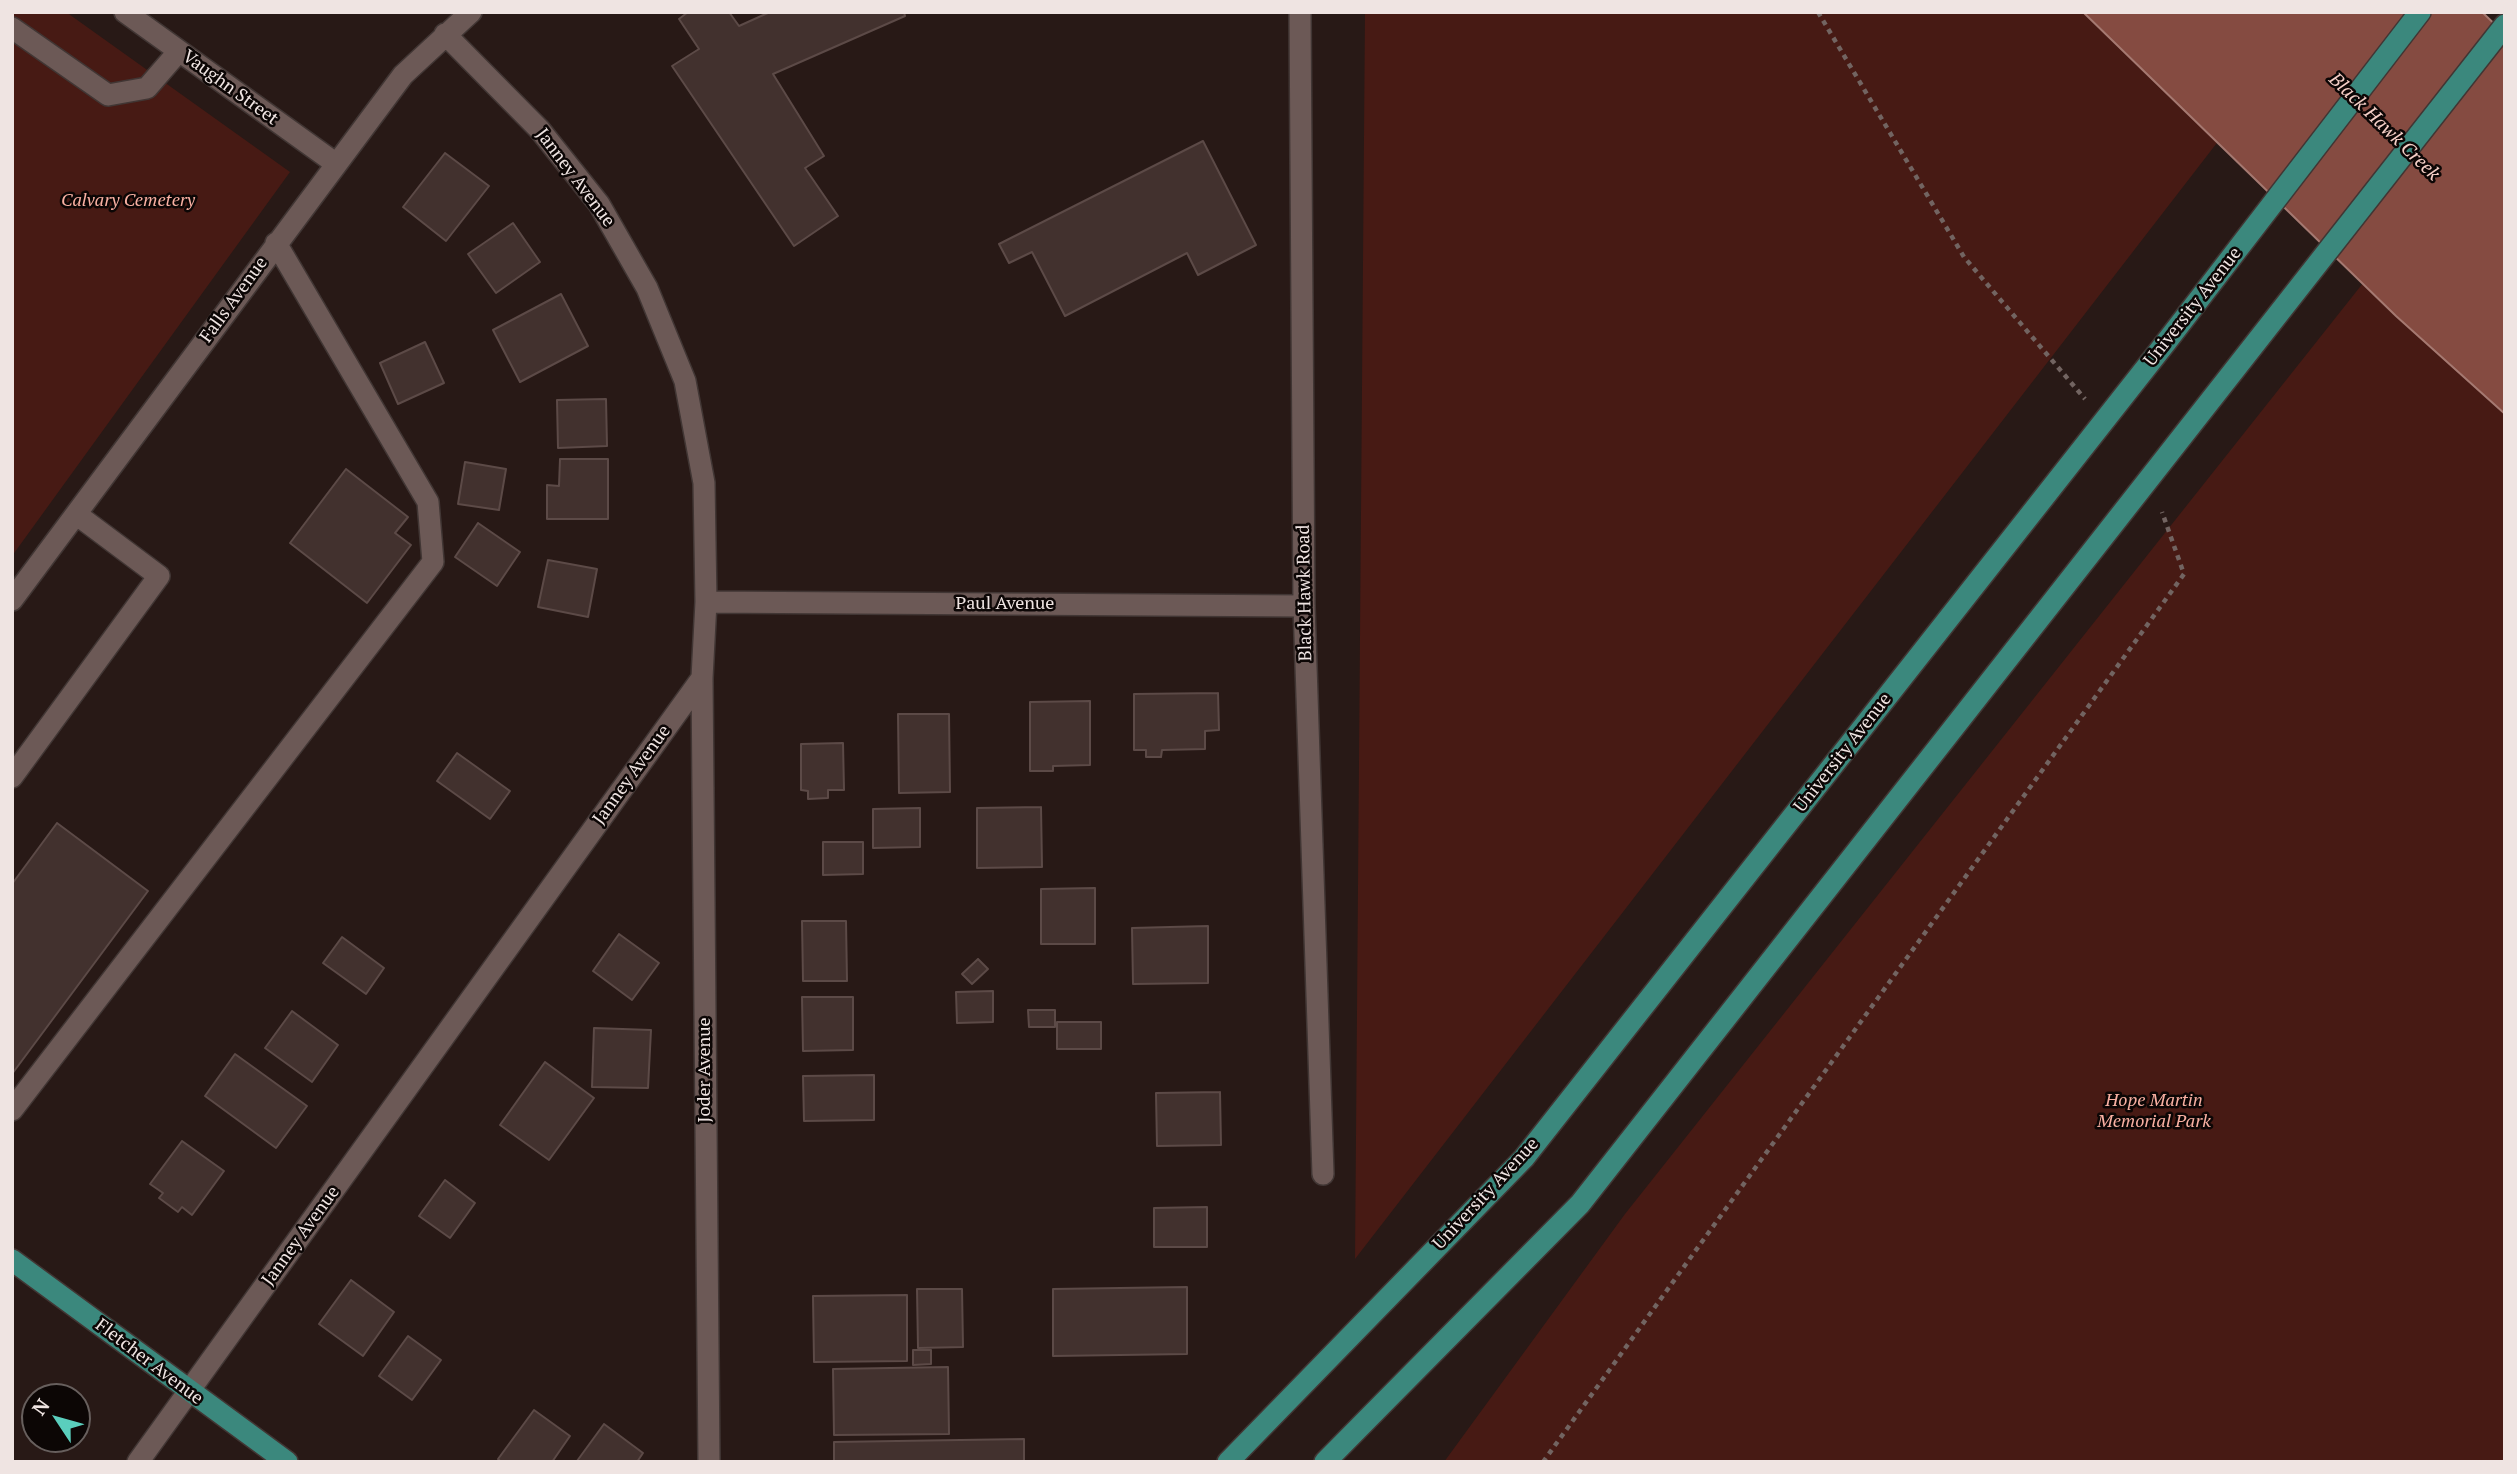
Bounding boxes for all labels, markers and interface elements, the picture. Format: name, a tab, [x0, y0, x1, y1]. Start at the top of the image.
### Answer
street label: Vaughn Street	[178, 46, 282, 130]
water label: Black Hawk Creek	[2324, 68, 2444, 186]
street label: Janney Avenue	[531, 124, 619, 232]
park label: Calvary Cemetery	[61, 190, 195, 212]
street label: University Avenue	[2140, 243, 2246, 371]
street label: Falls Avenue	[196, 253, 272, 347]
street label: Black Hawk Road	[1293, 524, 1317, 662]
street label: Paul Avenue	[956, 593, 1054, 615]
street label: University Avenue	[1790, 689, 1896, 817]
street label: Janney Avenue	[589, 721, 675, 829]
street label: Joder Avenue	[694, 1017, 716, 1123]
park label: Hope Martin Memorial Park	[2097, 1090, 2211, 1132]
street label: University Avenue	[1429, 1134, 1543, 1254]
street label: Janney Avenue	[258, 1182, 344, 1290]
street label: Fletcher Avenue	[91, 1315, 207, 1409]
north arrow	[21, 1383, 91, 1453]
text: N	[26, 1393, 55, 1420]

